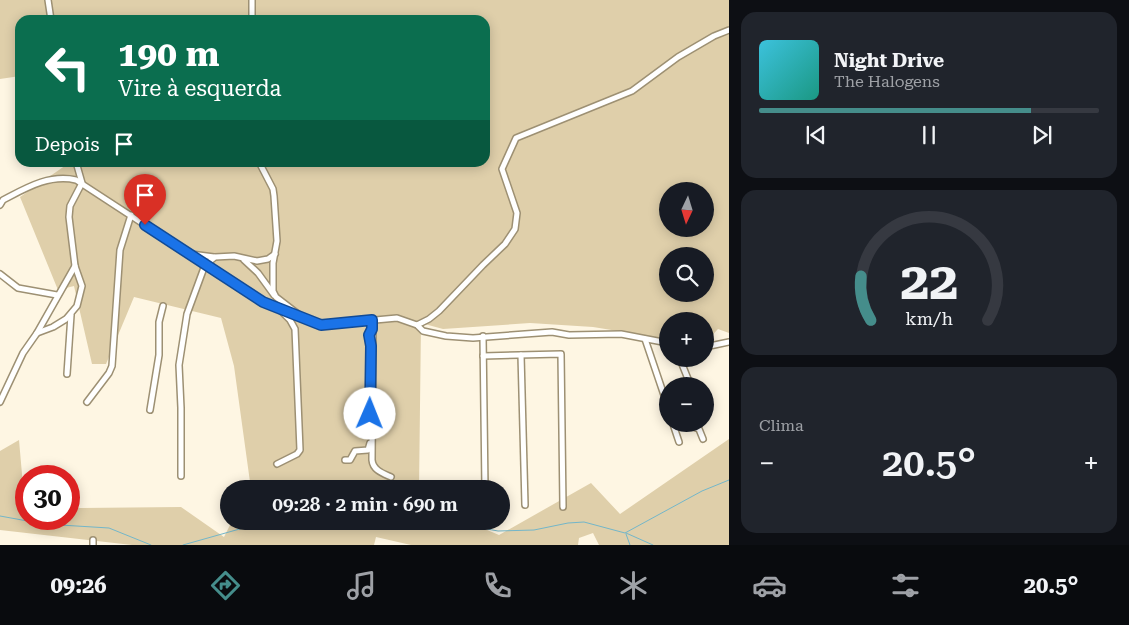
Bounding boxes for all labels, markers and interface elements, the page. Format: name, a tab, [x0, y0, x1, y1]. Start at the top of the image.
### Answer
text: 190 m	[118, 34, 219, 75]
icon: left	[35, 35, 100, 100]
text: Night Drive	[834, 49, 944, 72]
text: The Halogens	[834, 72, 940, 91]
text: Vire à esquerda	[118, 76, 281, 101]
icon: previous	[802, 121, 830, 149]
icon: pause	[915, 121, 943, 149]
icon: next	[1028, 121, 1056, 149]
icon: arrive	[110, 130, 138, 158]
text: Depois	[35, 133, 100, 156]
pin	[124, 174, 166, 225]
icon: arrive	[131, 181, 159, 209]
north arrow	[659, 182, 714, 238]
map controls	[659, 182, 714, 432]
button: search	[659, 247, 714, 302]
text: 22	[900, 251, 958, 312]
text: km/h	[905, 308, 953, 329]
button: +	[659, 312, 714, 367]
button: −	[659, 377, 714, 432]
position arrow	[343, 387, 395, 439]
text: Clima	[759, 416, 804, 435]
text: 20.5°	[882, 441, 976, 485]
text: −	[759, 447, 775, 480]
text: +	[1083, 447, 1099, 480]
speed limit sign: 30	[15, 465, 80, 530]
text: 09:28 · 2 min · 690 m	[272, 493, 458, 516]
icon: directions	[208, 568, 243, 603]
icon: music	[344, 568, 379, 603]
icon: phone	[480, 568, 515, 603]
icon: climate	[616, 568, 651, 603]
icon: car	[752, 568, 787, 603]
icon: filters	[888, 568, 923, 603]
text: 09:26	[51, 573, 107, 598]
text: 20.5°	[1024, 573, 1079, 598]

